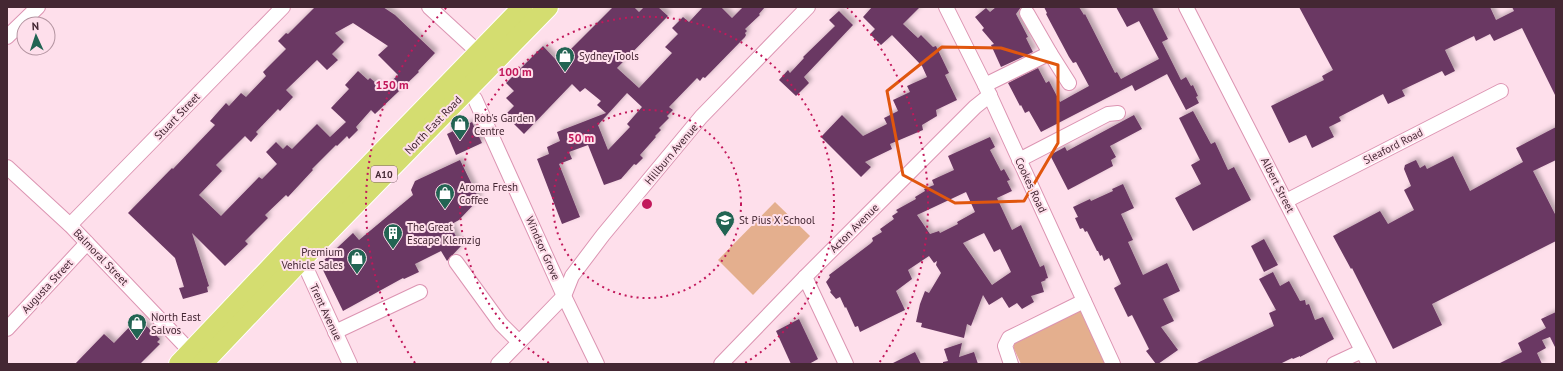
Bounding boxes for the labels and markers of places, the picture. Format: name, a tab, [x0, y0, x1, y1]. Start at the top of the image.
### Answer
shop icon: Sydney Tools	[554, 45, 576, 73]
place label: Sydney Tools	[579, 49, 639, 63]
place label: Rob's Garden Centre	[474, 111, 534, 138]
shop icon: Rob's Garden Centre	[449, 113, 471, 141]
place label: Aroma Fresh Coffee	[459, 180, 518, 207]
shop icon: Aroma Fresh Coffee	[434, 182, 456, 210]
centre of rings	[640, 197, 654, 211]
school or university icon: St Pius X School	[714, 209, 736, 237]
place label: St Pius X School	[739, 213, 816, 227]
place label: The Great Escape Klemzig	[407, 220, 481, 247]
building icon: The Great Escape Klemzig	[382, 222, 404, 250]
place label: Premium Vehicle Sales	[280, 245, 343, 272]
shop icon: Premium Vehicle Sales	[346, 247, 368, 275]
place label: North East Salvos	[151, 310, 201, 337]
shop icon: North East Salvos	[126, 312, 148, 340]

